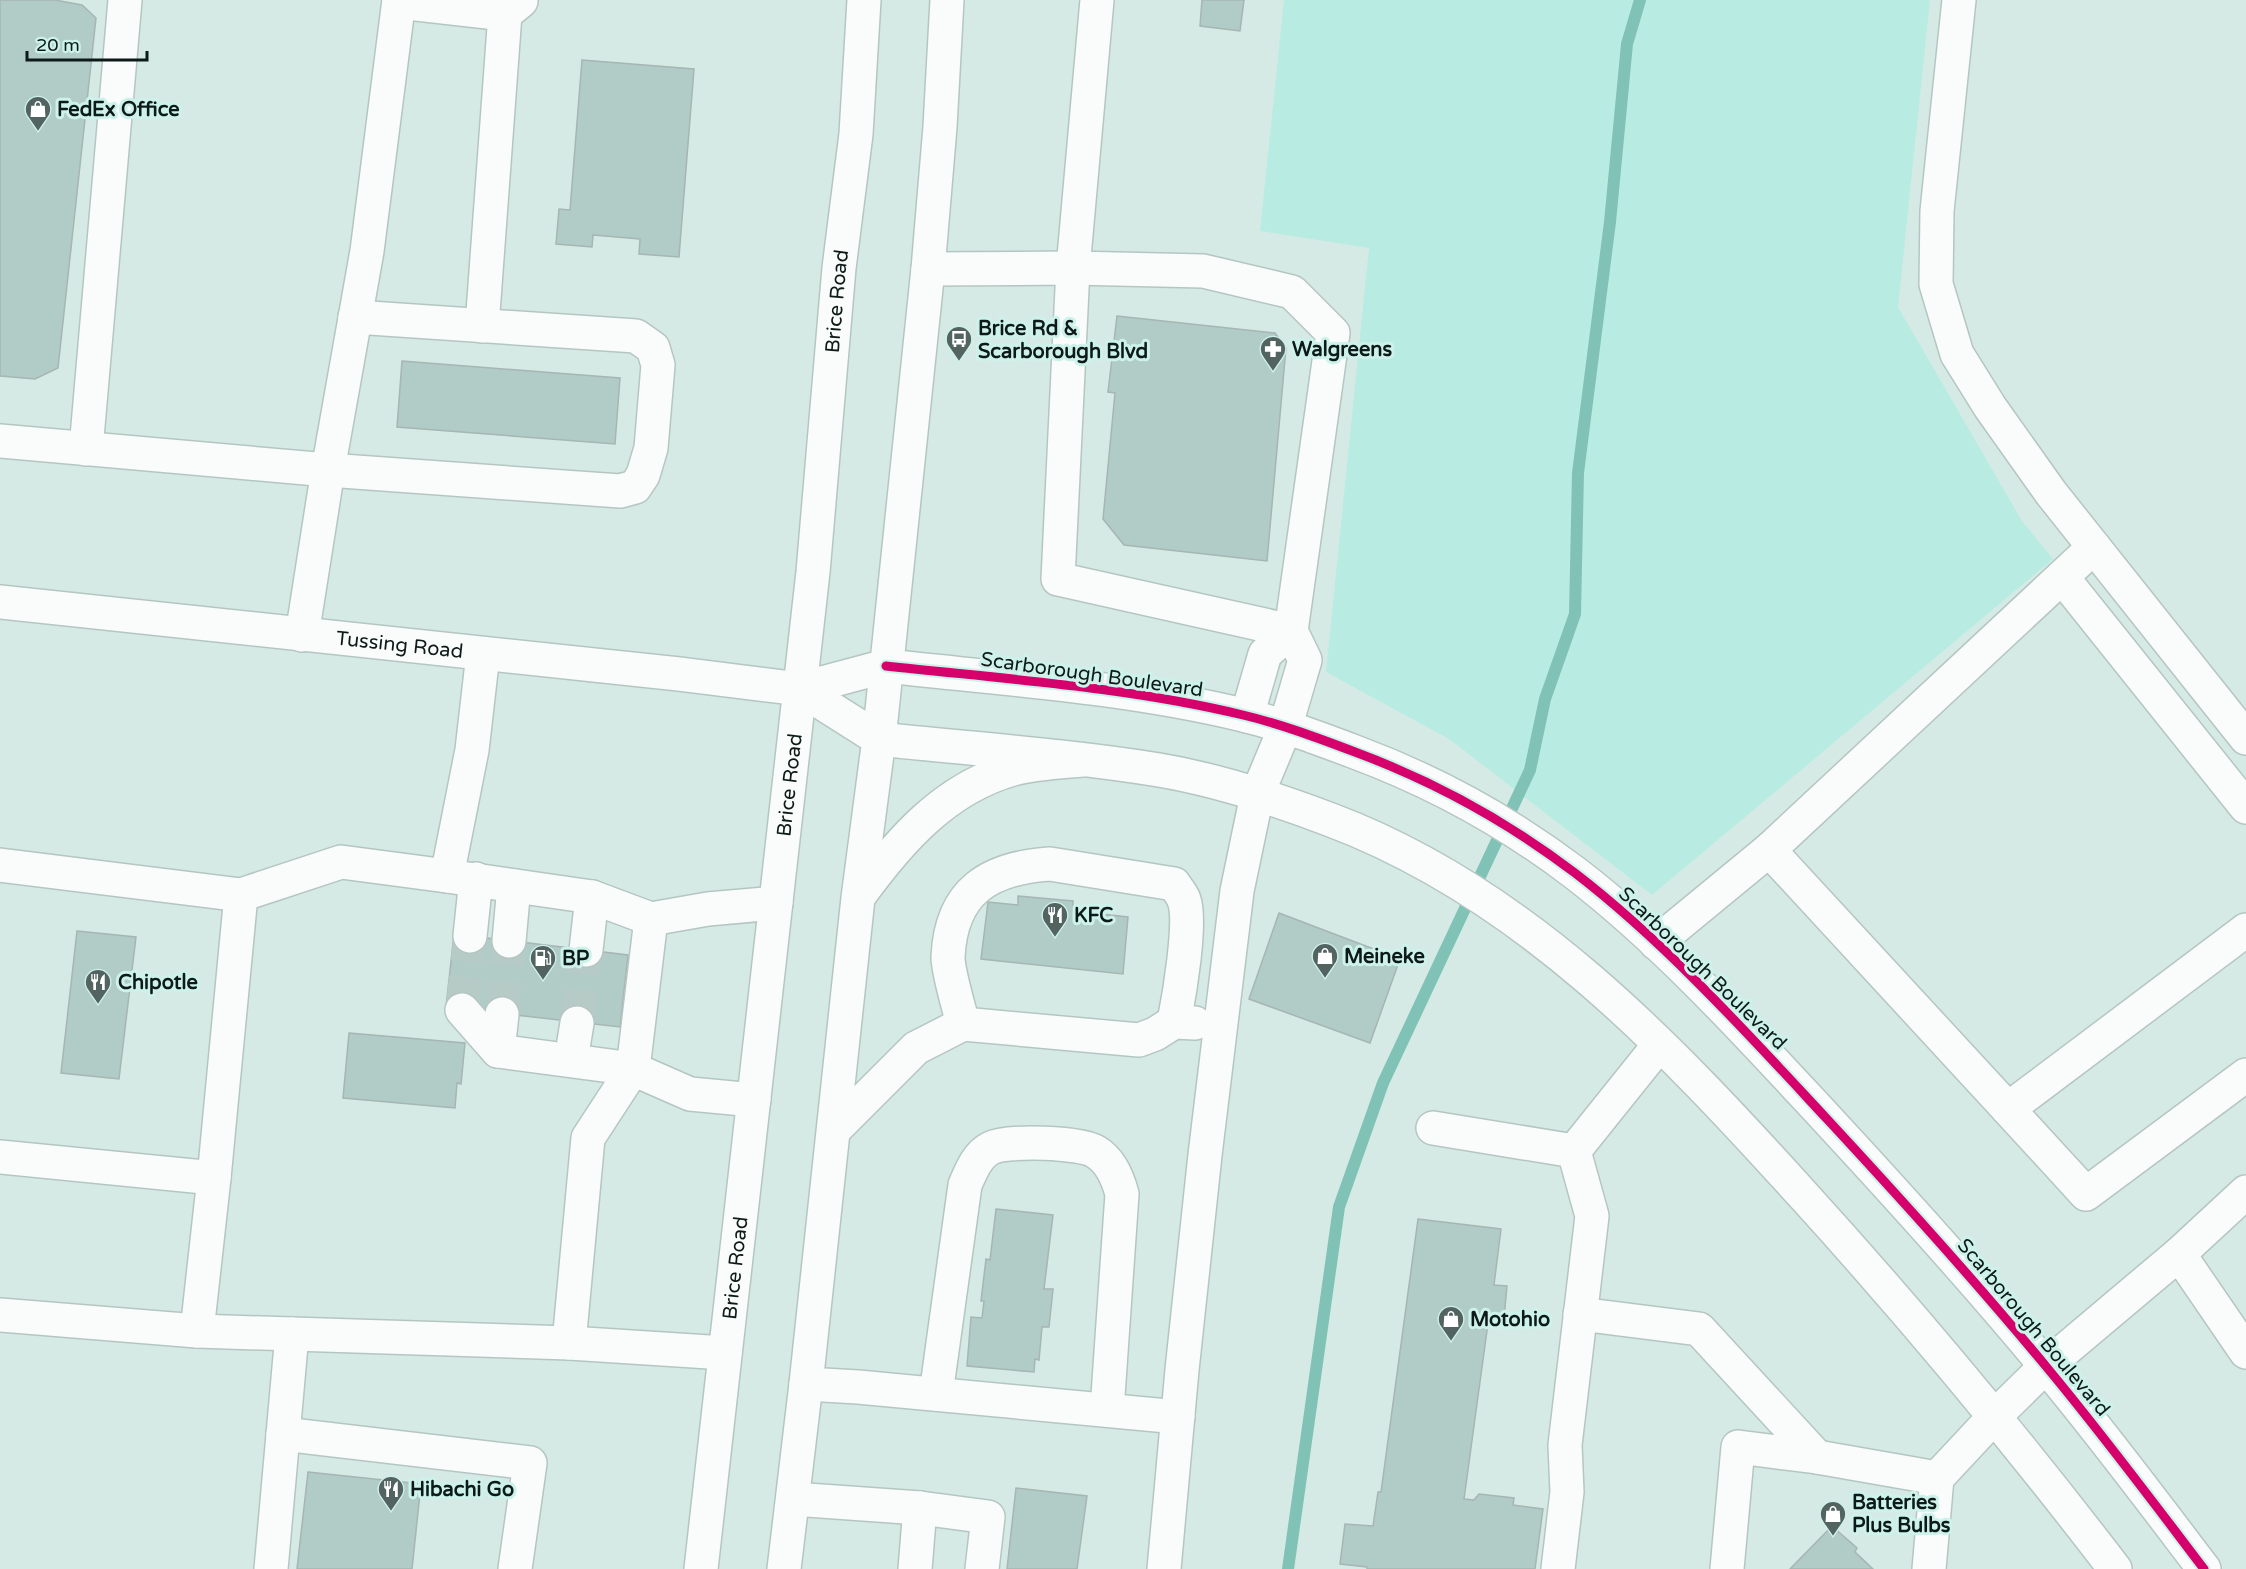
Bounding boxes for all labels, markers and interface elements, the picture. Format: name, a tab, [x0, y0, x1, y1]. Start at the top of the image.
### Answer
scale bar	[27, 24, 147, 62]
text: 20 m	[36, 34, 80, 56]
shop icon: FedEx Office	[23, 94, 53, 132]
place label: FedEx Office	[57, 98, 180, 122]
street label: Brice Road	[821, 248, 854, 354]
place label: Brice Rd & Scarborough Blvd	[978, 317, 1148, 364]
bus stop icon: Brice Rd & Scarborough Blvd	[944, 324, 974, 362]
pharmacy icon: Walgreens	[1258, 334, 1288, 372]
place label: Walgreens	[1292, 338, 1392, 362]
street label: Tussing Road	[335, 627, 464, 664]
street label: Scarborough Boulevard	[979, 647, 1205, 702]
street label: Brice Road	[772, 732, 808, 838]
street label: Scarborough Boulevard	[1613, 882, 1791, 1055]
restaurant icon: KFC	[1040, 900, 1070, 938]
place label: KFC	[1074, 904, 1113, 928]
shop icon: Meineke	[1310, 941, 1340, 979]
fuel station icon: BP	[528, 943, 558, 981]
place label: Meineke	[1344, 945, 1425, 969]
place label: BP	[562, 947, 590, 971]
restaurant icon: Chipotle	[83, 967, 113, 1005]
place label: Chipotle	[118, 971, 198, 995]
street label: Brice Road	[718, 1215, 754, 1321]
street label: Scarborough Boulevard	[1952, 1234, 2115, 1421]
shop icon: Motohio	[1436, 1304, 1466, 1342]
place label: Motohio	[1470, 1308, 1550, 1332]
restaurant icon: Hibachi Go	[376, 1474, 406, 1512]
place label: Hibachi Go	[410, 1478, 514, 1502]
place label: Batteries Plus Bulbs	[1852, 1491, 1951, 1538]
shop icon: Batteries Plus Bulbs	[1818, 1499, 1848, 1537]

